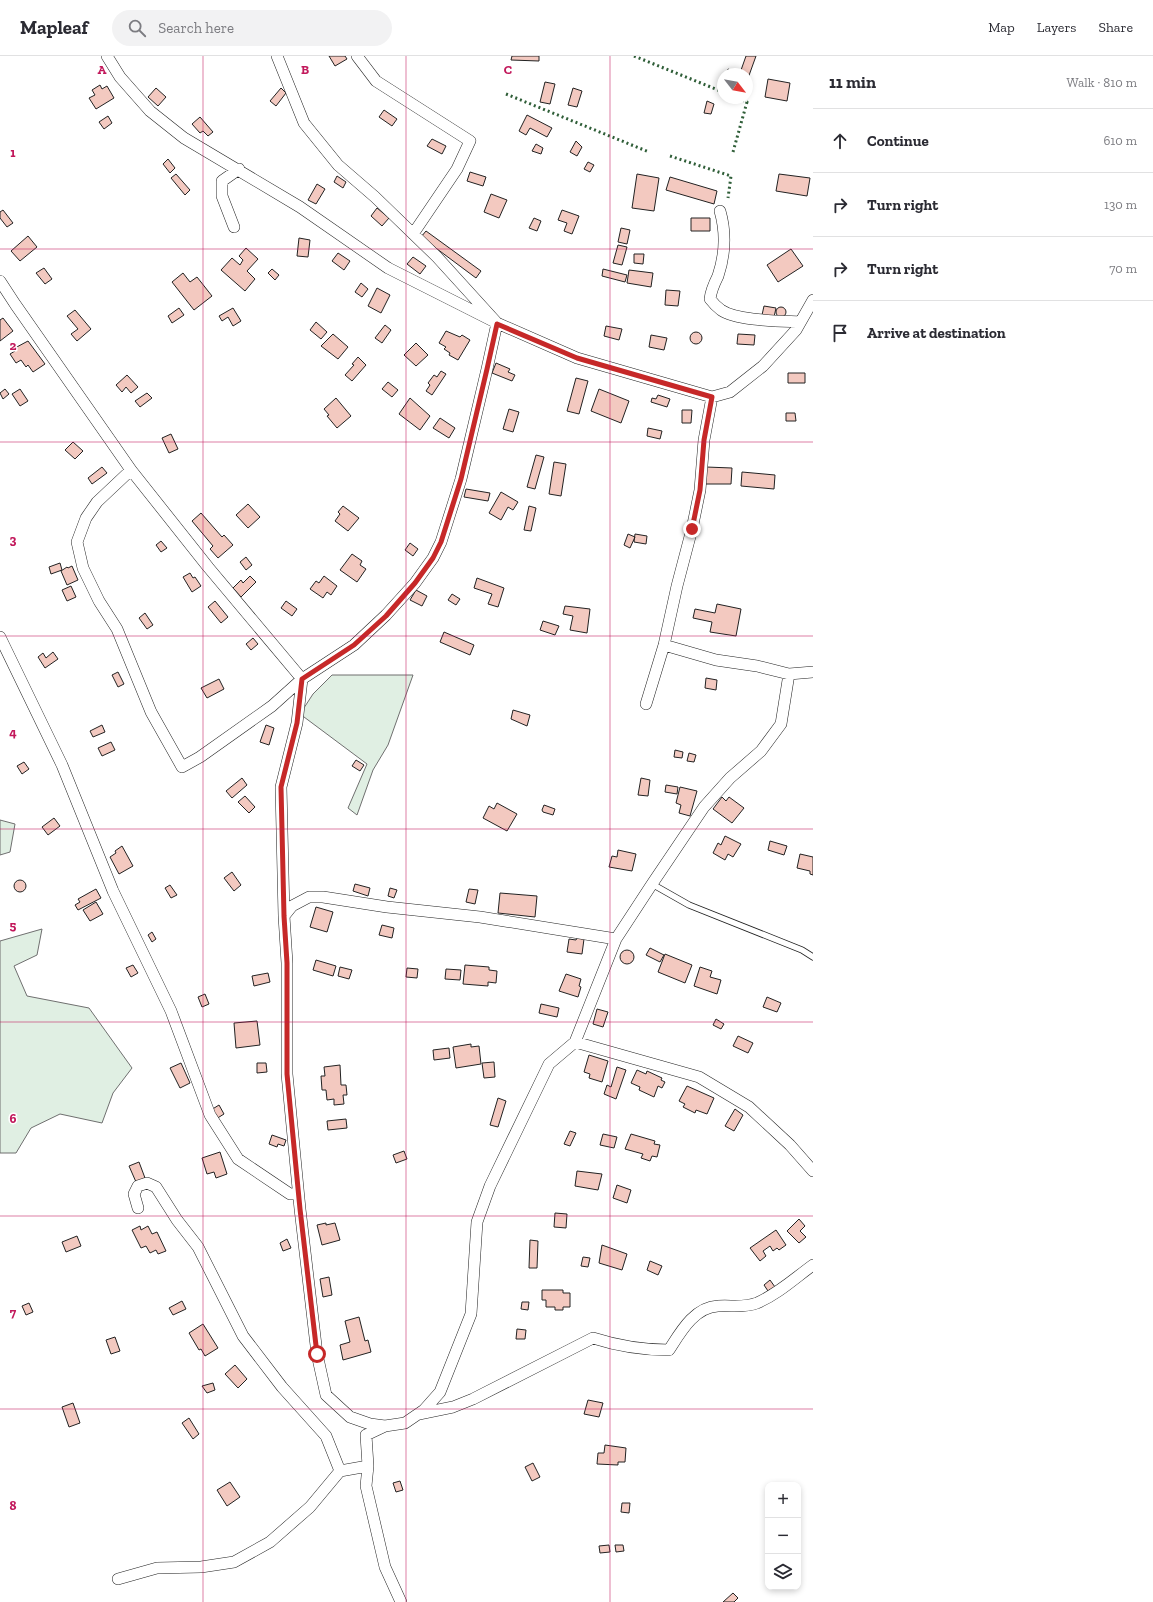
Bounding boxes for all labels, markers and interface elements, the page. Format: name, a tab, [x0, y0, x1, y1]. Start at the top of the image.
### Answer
search box	[112, 10, 392, 46]
text: Mapleaf	[20, 16, 88, 39]
icon: search	[126, 17, 148, 39]
text: Search here	[158, 19, 234, 37]
text: Map	[988, 19, 1015, 36]
text: Layers	[1037, 19, 1076, 36]
text: Share	[1098, 19, 1133, 36]
text: A	[98, 62, 107, 77]
text: B	[301, 62, 309, 77]
text: C	[504, 62, 512, 77]
north arrow	[717, 68, 753, 104]
text: 11 min	[829, 72, 876, 92]
text: Walk · 810 m	[1067, 75, 1137, 90]
icon: ahead	[829, 130, 851, 152]
text: Continue	[867, 132, 929, 150]
text: 610 m	[1103, 133, 1137, 148]
text: 1	[10, 145, 16, 160]
icon: right	[829, 194, 851, 216]
text: Turn right	[867, 196, 938, 214]
text: 130 m	[1104, 197, 1137, 212]
icon: right	[829, 258, 851, 280]
text: Turn right	[867, 260, 938, 278]
text: 70 m	[1109, 261, 1137, 276]
icon: arrive	[829, 322, 851, 344]
text: Arrive at destination	[867, 324, 1006, 342]
text: 2	[10, 338, 17, 353]
route end	[683, 520, 701, 538]
text: 3	[10, 532, 17, 547]
text: 4	[9, 725, 17, 740]
text: 5	[10, 918, 17, 933]
text: 6	[10, 1111, 17, 1126]
text: 7	[10, 1305, 17, 1320]
route start	[308, 1345, 326, 1363]
map controls	[765, 1482, 801, 1590]
button: +	[765, 1482, 801, 1518]
text: 8	[9, 1498, 17, 1513]
button: −	[765, 1518, 801, 1554]
button: layers	[765, 1554, 801, 1590]

